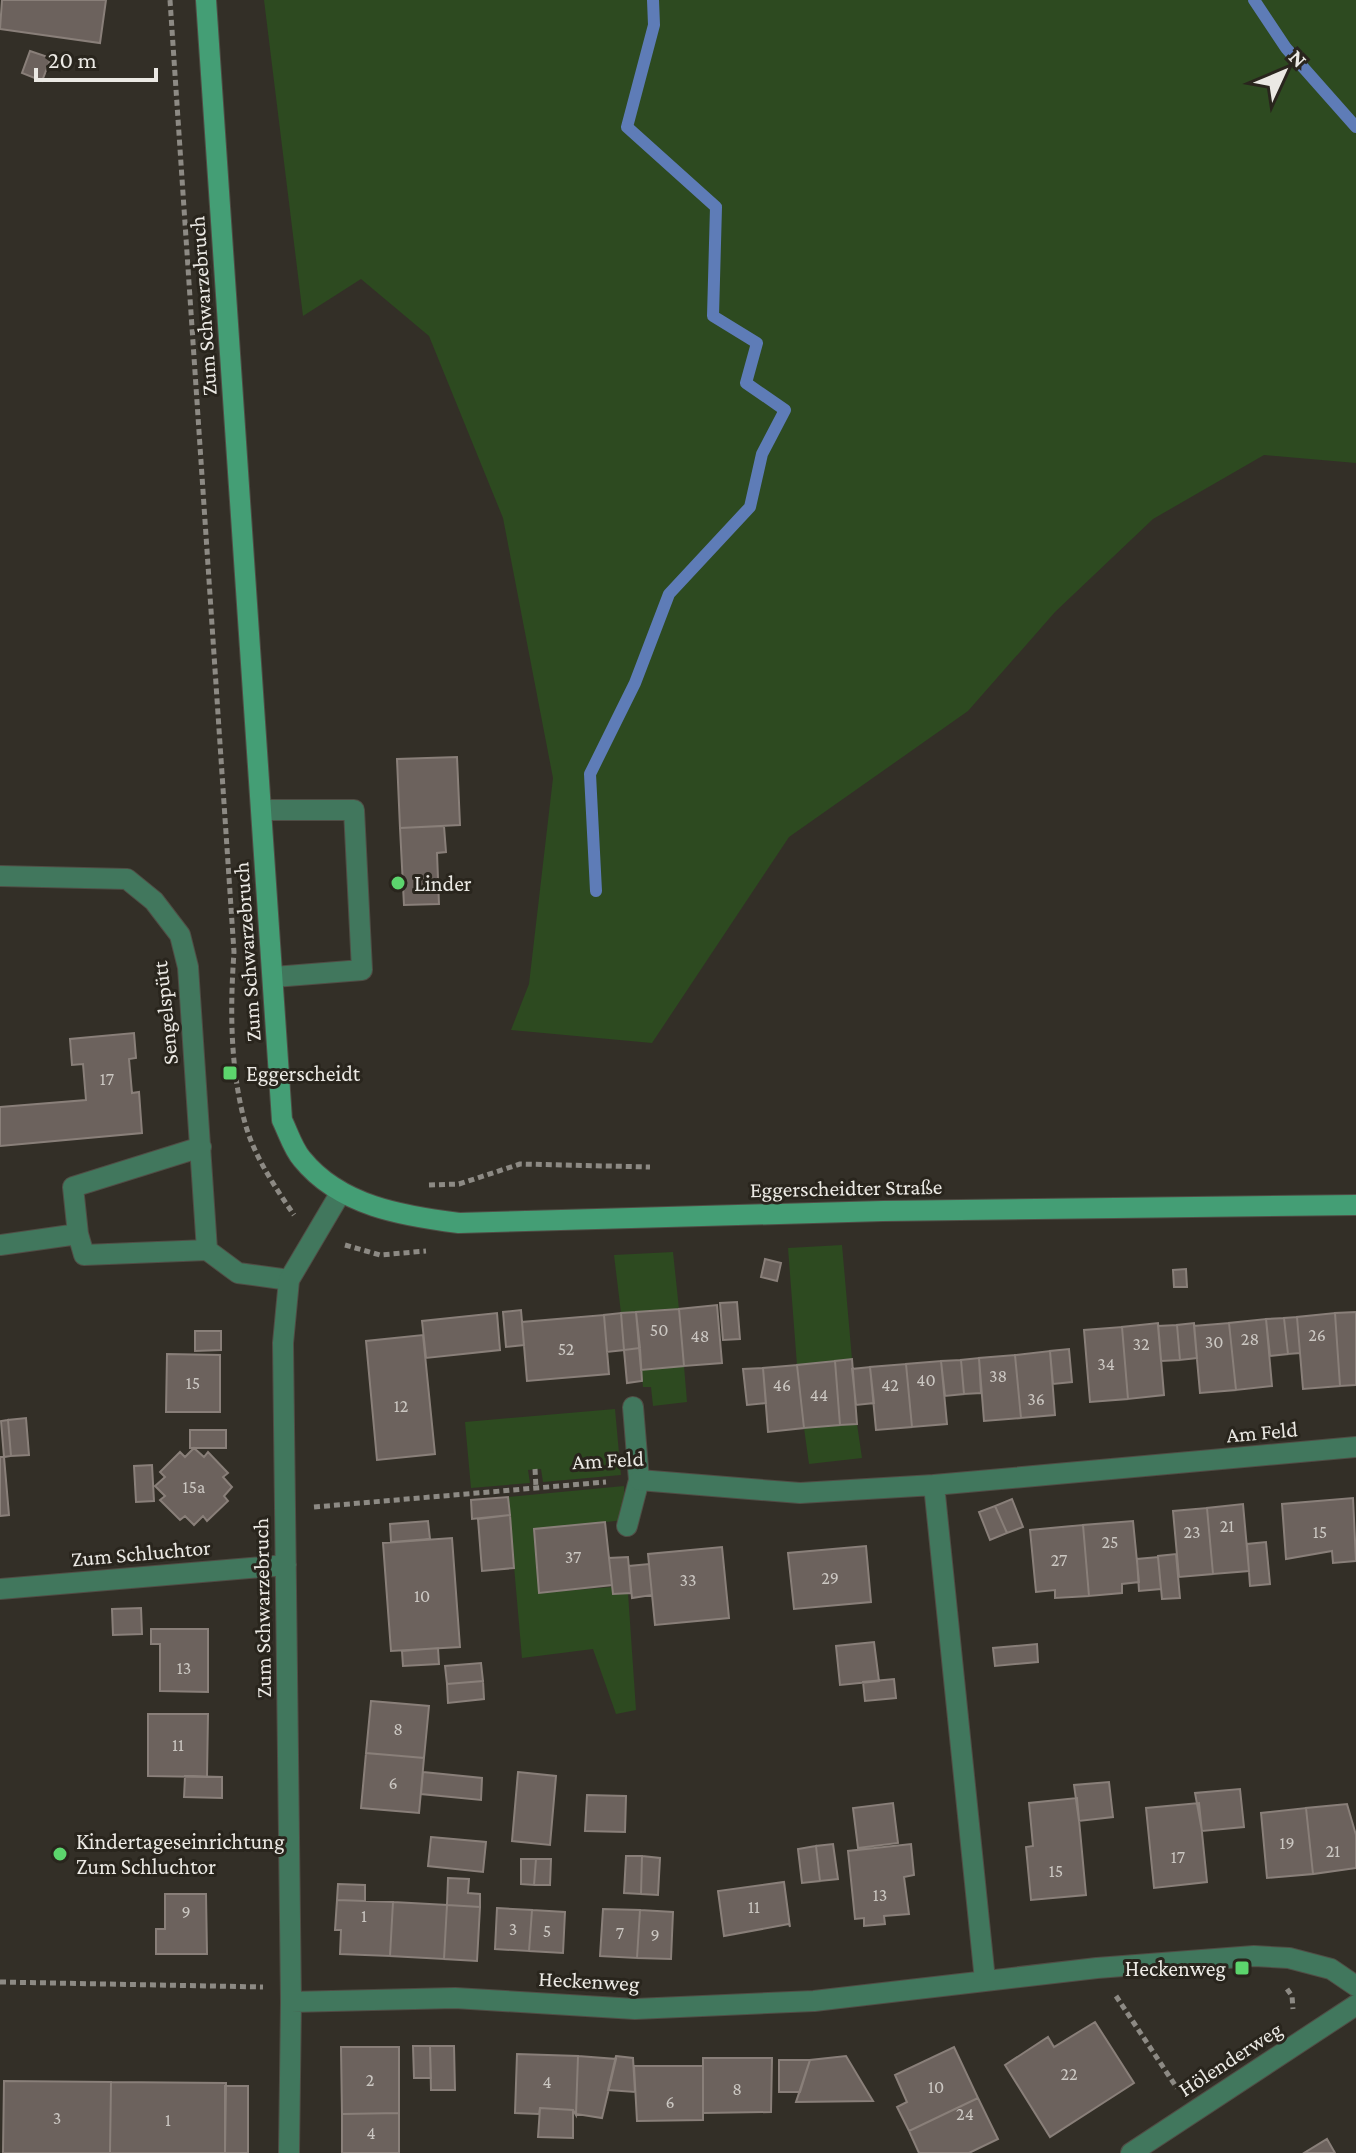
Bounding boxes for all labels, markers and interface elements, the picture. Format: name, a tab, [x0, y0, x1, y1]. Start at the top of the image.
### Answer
scale bar	[36, 32, 156, 82]
north arrow	[1244, 32, 1324, 112]
text: N	[1284, 44, 1312, 73]
text: 20 m	[48, 46, 97, 73]
street label: Zum Schwarzebruch	[184, 215, 222, 397]
street label: Zum Schwarzebruch	[228, 861, 266, 1043]
place label: Linder	[414, 871, 472, 896]
marker: Linder	[389, 874, 407, 892]
street label: Sengelspütt	[147, 959, 183, 1066]
place label: Eggerscheidt	[246, 1061, 361, 1086]
marker: Eggerscheidt	[221, 1064, 239, 1082]
house number: 17	[100, 1069, 114, 1089]
street label: Eggerscheidter Straße	[750, 1174, 942, 1202]
house number: 50	[650, 1320, 668, 1340]
house number: 26	[1308, 1325, 1326, 1345]
house number: 48	[691, 1326, 709, 1346]
house number: 28	[1241, 1329, 1259, 1349]
house number: 30	[1205, 1332, 1223, 1352]
house number: 32	[1132, 1334, 1150, 1354]
house number: 52	[558, 1339, 574, 1359]
house number: 34	[1097, 1354, 1115, 1374]
house number: 38	[989, 1366, 1007, 1386]
house number: 40	[916, 1370, 936, 1390]
house number: 15	[186, 1373, 200, 1393]
house number: 46	[773, 1375, 791, 1395]
house number: 42	[881, 1375, 899, 1395]
house number: 44	[810, 1385, 828, 1405]
house number: 36	[1027, 1389, 1045, 1409]
house number: 12	[394, 1396, 408, 1416]
street label: Am Feld	[1225, 1416, 1299, 1448]
street label: Am Feld	[572, 1446, 645, 1474]
house number: 15a	[183, 1477, 205, 1497]
house number: 21	[1220, 1516, 1234, 1536]
street label: Zum Schwarzebruch	[248, 1517, 276, 1698]
house number: 23	[1183, 1522, 1201, 1542]
house number: 15	[1313, 1522, 1327, 1542]
house number: 25	[1101, 1532, 1119, 1552]
street label: Zum Schluchtor	[70, 1534, 212, 1572]
house number: 37	[565, 1547, 581, 1567]
house number: 27	[1051, 1550, 1067, 1570]
house number: 29	[821, 1568, 839, 1588]
house number: 33	[680, 1570, 697, 1590]
house number: 10	[414, 1586, 430, 1606]
house number: 13	[177, 1658, 191, 1678]
house number: 8	[393, 1719, 403, 1739]
house number: 11	[172, 1735, 184, 1755]
house number: 6	[388, 1773, 398, 1793]
place label: Kindertageseinrichtung Zum Schluchtor	[76, 1829, 285, 1879]
house number: 19	[1279, 1833, 1295, 1853]
house number: 21	[1326, 1841, 1340, 1861]
marker: Kindertageseinrichtung Zum Schluchtor	[51, 1845, 69, 1863]
house number: 17	[1171, 1847, 1185, 1867]
house number: 15	[1049, 1861, 1063, 1881]
house number: 13	[873, 1885, 887, 1905]
house number: 11	[748, 1897, 760, 1917]
house number: 9	[181, 1902, 191, 1922]
house number: 1	[361, 1906, 367, 1926]
house number: 3	[509, 1919, 517, 1939]
house number: 5	[543, 1921, 551, 1941]
house number: 7	[616, 1923, 624, 1943]
house number: 9	[650, 1925, 660, 1945]
place label: Heckenweg	[1125, 1956, 1226, 1981]
marker: Heckenweg	[1233, 1959, 1251, 1977]
street label: Heckenweg	[538, 1966, 641, 1996]
street label: Hölenderweg	[1174, 2016, 1287, 2102]
house number: 22	[1060, 2064, 1078, 2084]
house number: 2	[366, 2070, 374, 2090]
house number: 4	[542, 2072, 552, 2092]
house number: 10	[928, 2077, 944, 2097]
house number: 8	[732, 2079, 742, 2099]
house number: 6	[665, 2092, 675, 2112]
house number: 24	[956, 2104, 974, 2124]
house number: 3	[53, 2108, 61, 2128]
house number: 1	[165, 2110, 171, 2130]
house number: 4	[366, 2123, 376, 2143]

